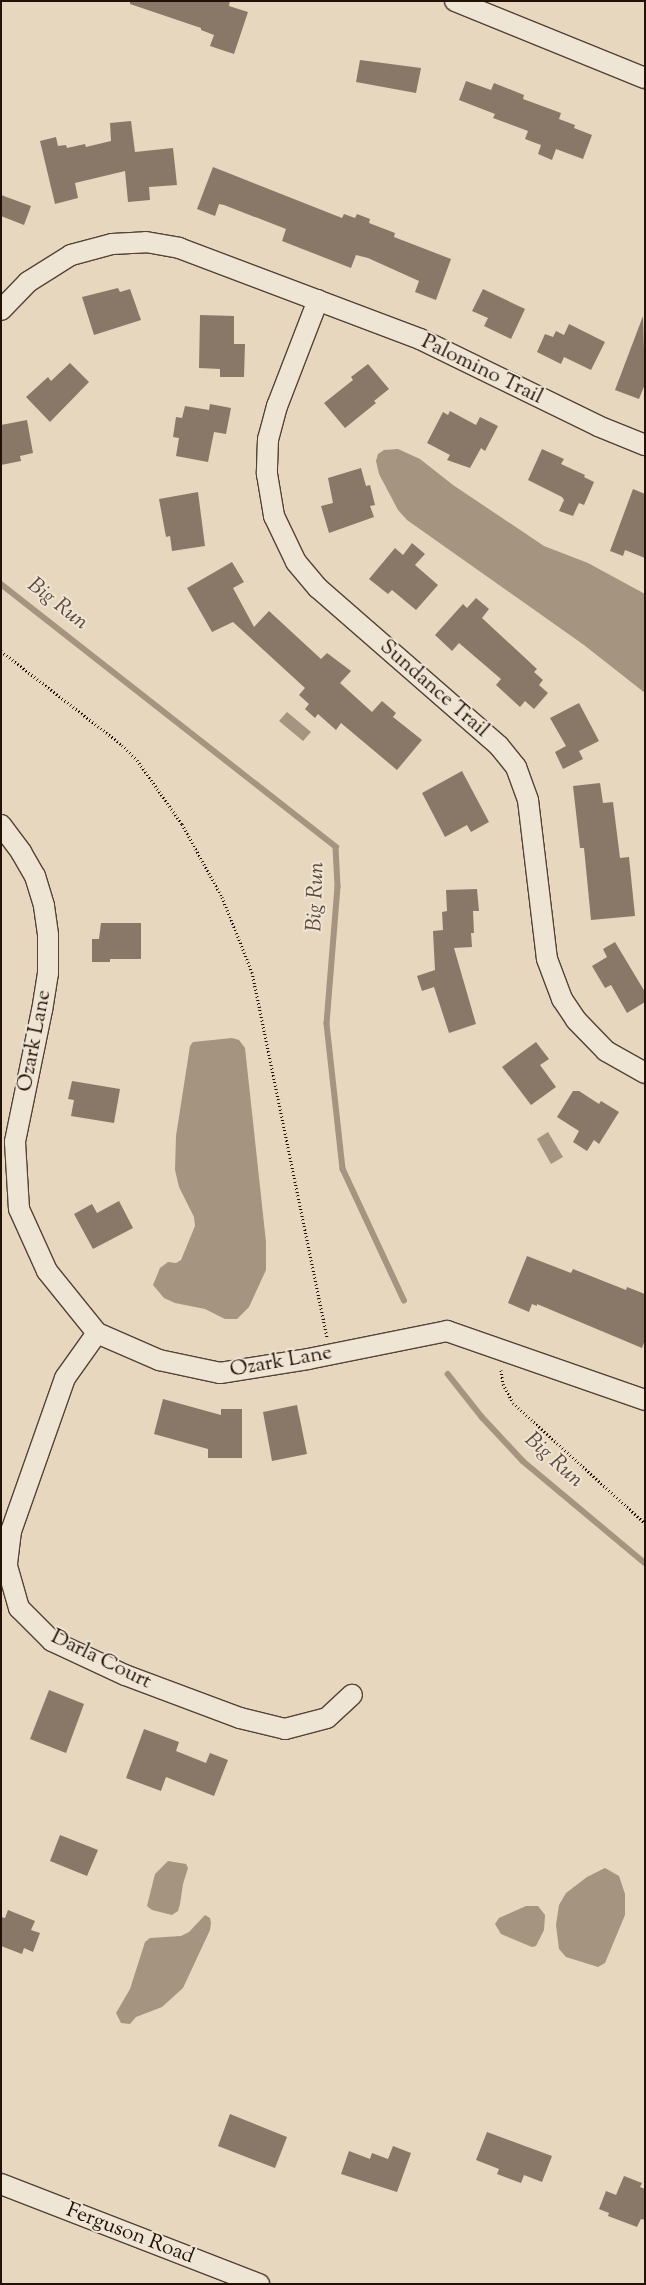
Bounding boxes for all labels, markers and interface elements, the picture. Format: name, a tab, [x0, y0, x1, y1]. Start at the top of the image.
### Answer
street label: Palomino Trail	[417, 330, 547, 410]
water label: Big Run	[21, 573, 93, 637]
street label: Sundance Trail	[374, 635, 494, 743]
water label: Big Run	[303, 862, 331, 932]
street label: Ozark Lane	[13, 988, 57, 1094]
street label: Ozark Lane	[228, 1341, 334, 1383]
water label: Big Run	[518, 1428, 588, 1494]
street label: Darla Court	[47, 1625, 155, 1695]
street label: Ferguson Road	[62, 2198, 198, 2270]

